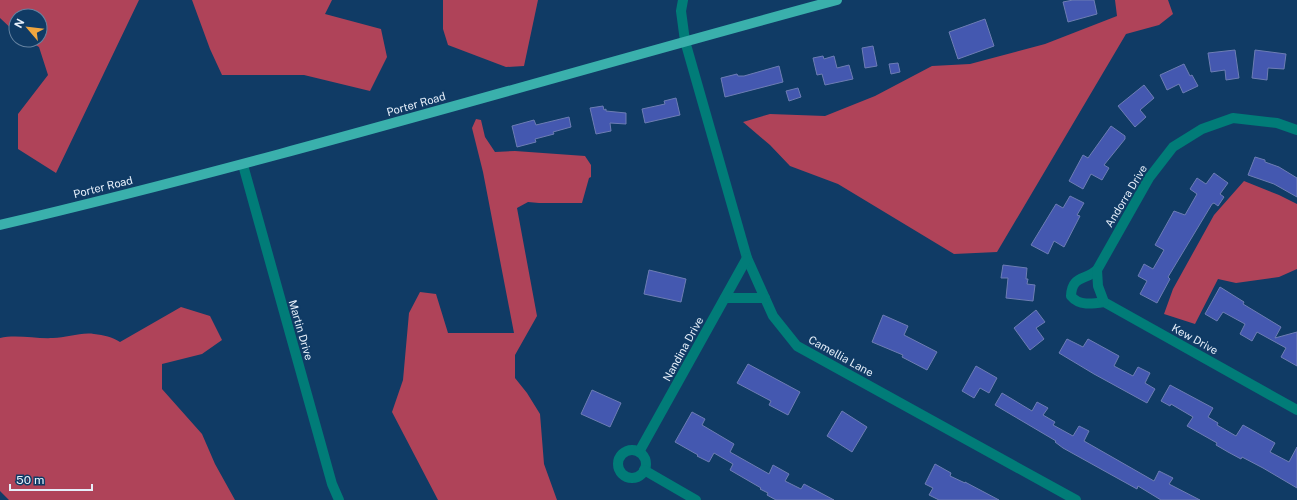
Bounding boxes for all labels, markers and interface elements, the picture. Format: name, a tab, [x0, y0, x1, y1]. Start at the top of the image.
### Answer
north arrow	[8, 8, 48, 48]
text: N	[12, 17, 26, 30]
street label: Porter Road	[385, 90, 447, 118]
street label: Andorra Drive	[1103, 163, 1149, 229]
street label: Porter Road	[72, 174, 134, 200]
street label: Martin Drive	[287, 298, 315, 362]
street label: Nandina Drive	[660, 315, 706, 383]
street label: Kew Drive	[1170, 321, 1220, 357]
street label: Camellia Lane	[807, 333, 875, 379]
scale bar	[10, 466, 92, 492]
text: 50 m	[16, 473, 44, 487]

